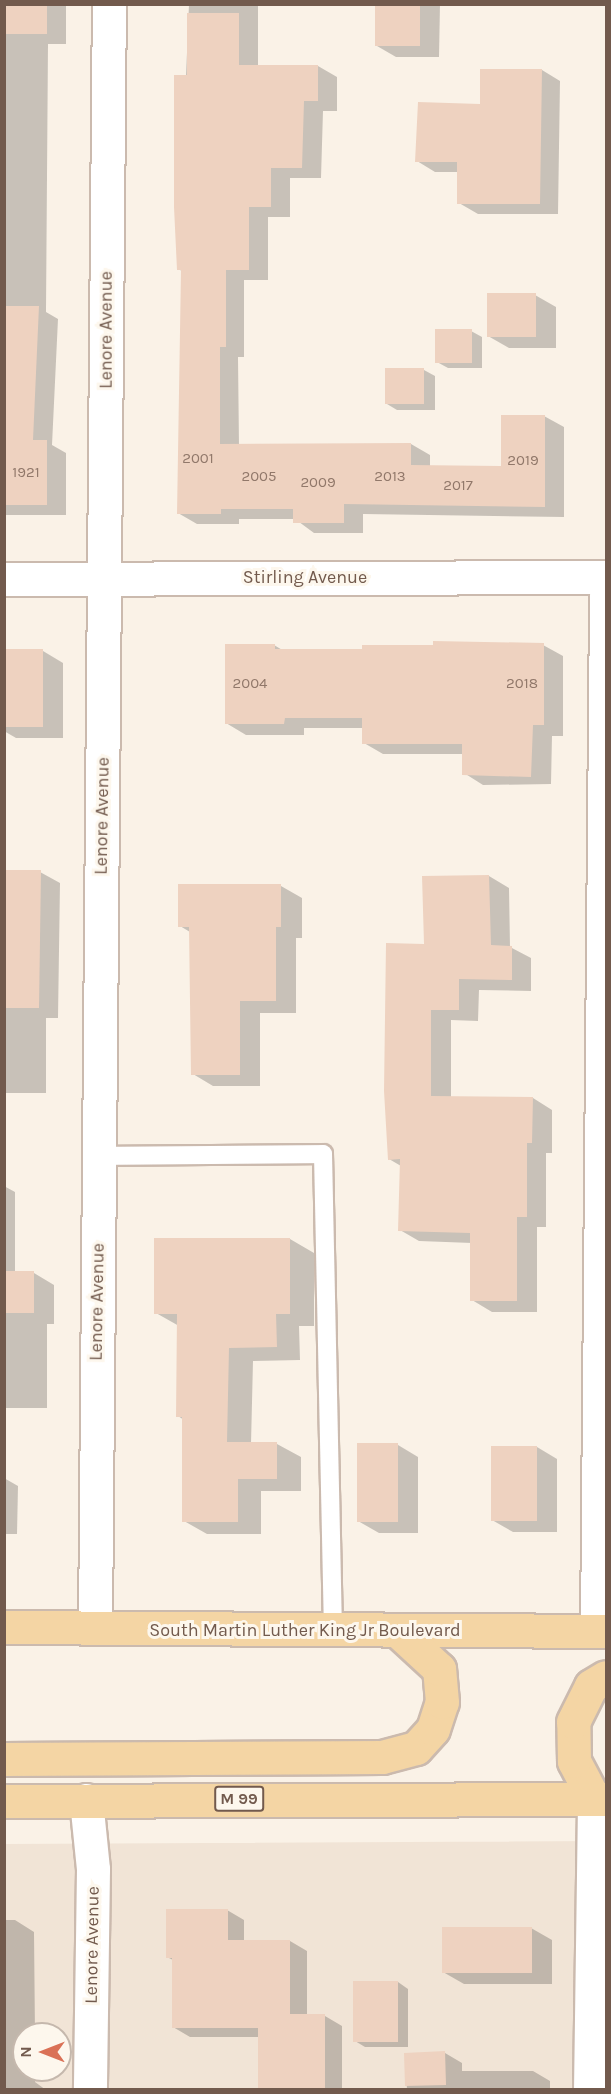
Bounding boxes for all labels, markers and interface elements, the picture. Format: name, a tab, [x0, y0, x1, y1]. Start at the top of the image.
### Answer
street label: Lenore Avenue	[95, 271, 117, 389]
house number: 2001	[182, 450, 214, 468]
house number: 2019	[507, 452, 539, 470]
house number: 1921	[12, 464, 40, 482]
house number: 2005	[242, 468, 276, 486]
house number: 2013	[374, 468, 406, 486]
house number: 2009	[300, 474, 336, 492]
house number: 2017	[443, 477, 473, 495]
street label: Stirling Avenue	[243, 566, 367, 588]
house number: 2004	[233, 675, 267, 693]
house number: 2018	[506, 675, 538, 693]
street label: Lenore Avenue	[90, 757, 114, 875]
street label: Lenore Avenue	[85, 1243, 109, 1361]
street label: South Martin Luther King Jr Boulevard	[149, 1619, 461, 1641]
road number: M 99	[214, 1786, 264, 1812]
street label: Lenore Avenue	[80, 1886, 104, 2004]
north arrow	[12, 2022, 72, 2082]
text: N	[16, 2046, 35, 2058]

